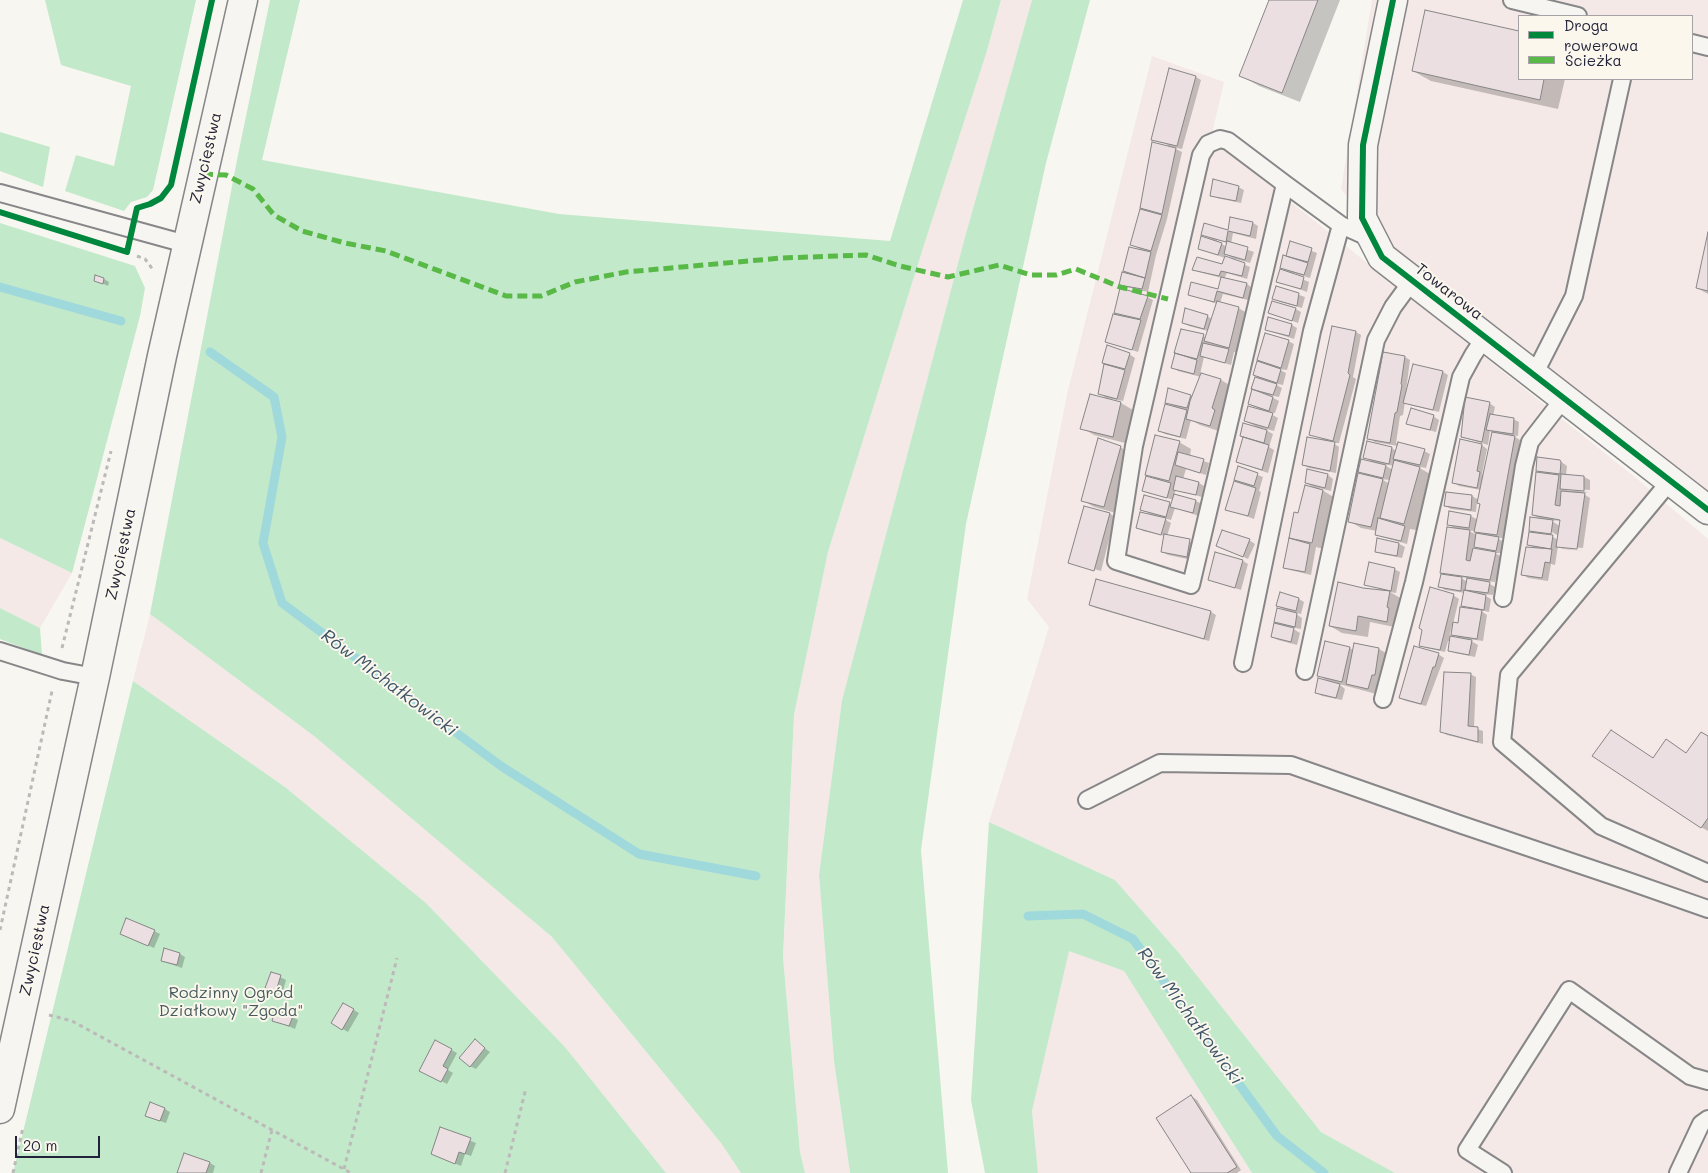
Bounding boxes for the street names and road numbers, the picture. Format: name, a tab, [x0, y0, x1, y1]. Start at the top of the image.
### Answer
street label: Zwycięstwa	[186, 110, 226, 206]
street label: Towarowa	[1411, 260, 1487, 324]
street label: Zwycięstwa	[102, 506, 140, 602]
street label: Zwycięstwa	[16, 902, 54, 998]

